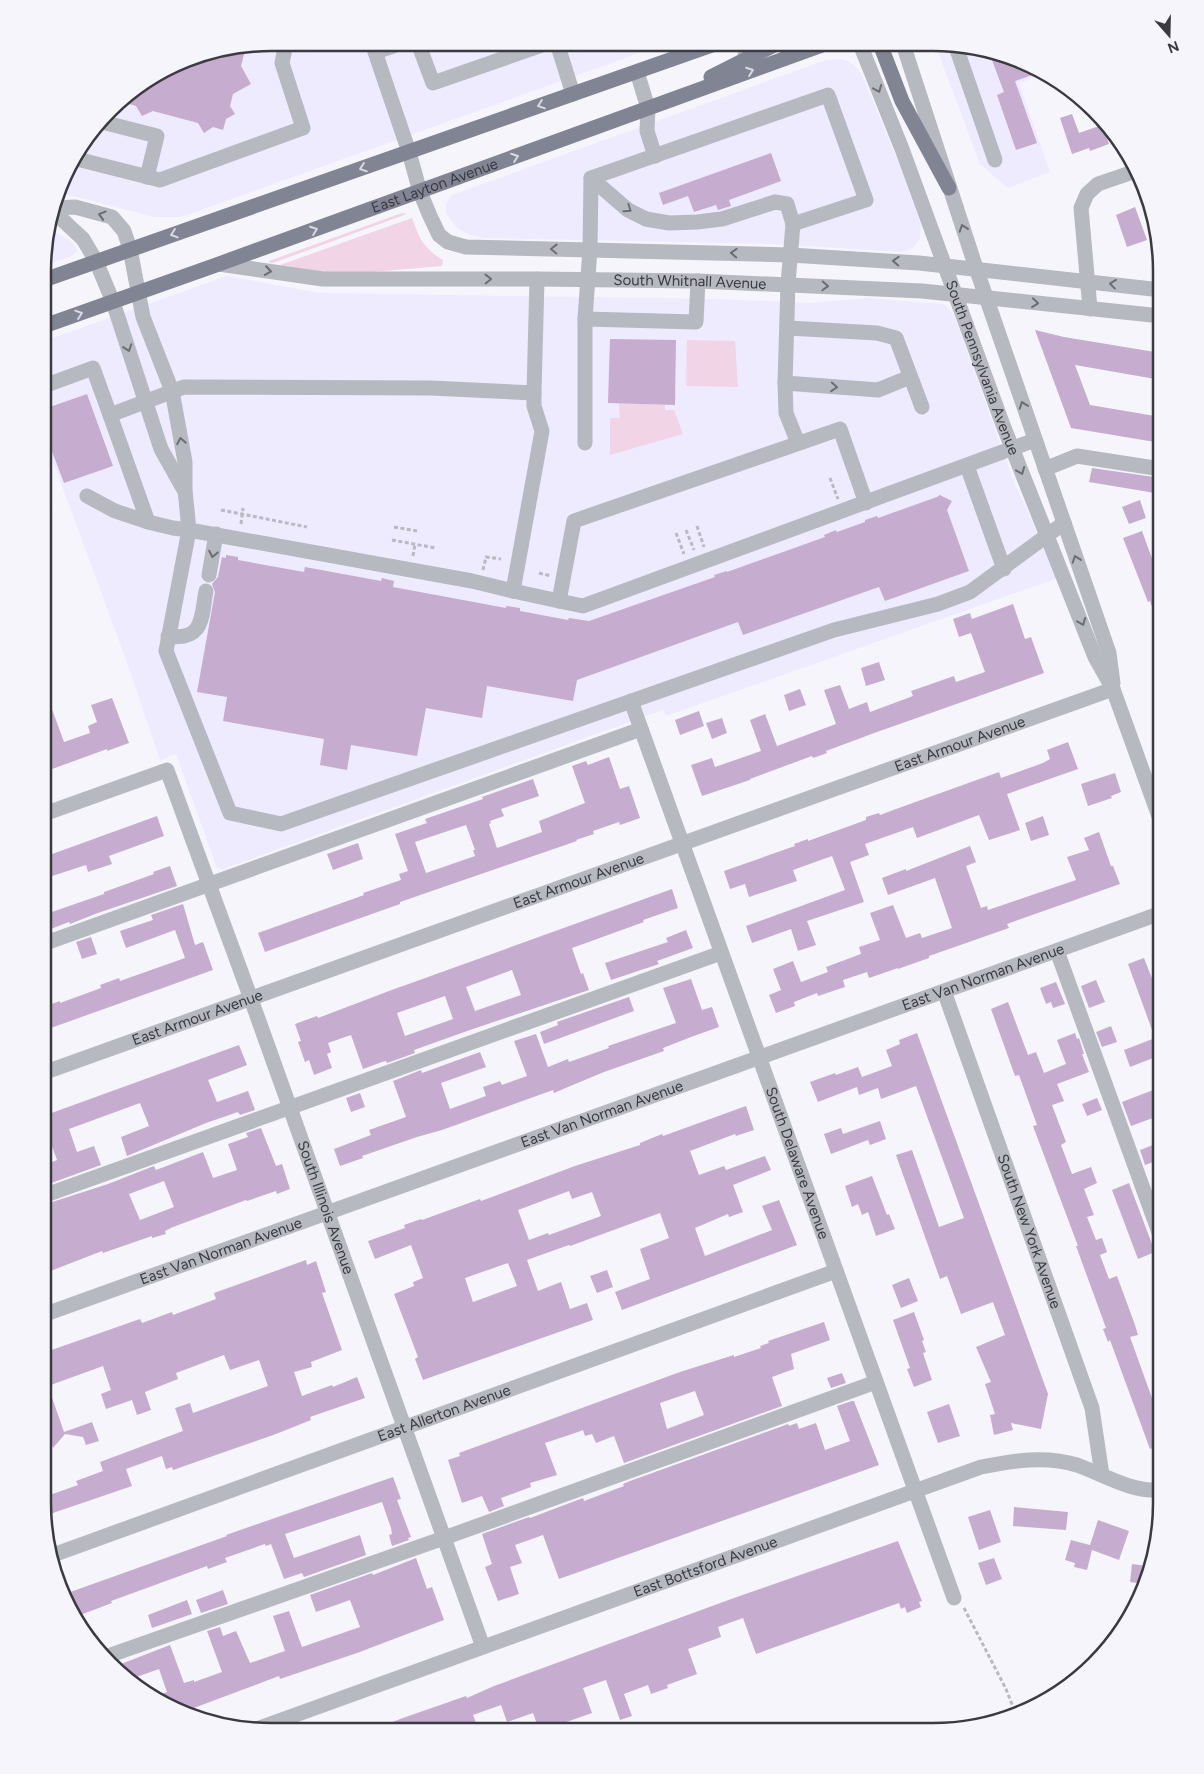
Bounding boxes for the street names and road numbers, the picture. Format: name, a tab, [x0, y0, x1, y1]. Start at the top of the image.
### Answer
street label: East Layton Avenue	[369, 155, 500, 217]
street label: South Whitnall Avenue	[613, 271, 767, 293]
street label: South Pennsylvania Avenue	[942, 278, 1023, 458]
street label: East Armour Avenue	[892, 712, 1028, 776]
street label: East Armour Avenue	[511, 849, 646, 913]
street label: East Van Norman Avenue	[899, 940, 1067, 1014]
street label: East Armour Avenue	[130, 986, 265, 1049]
street label: East Van Norman Avenue	[518, 1077, 686, 1151]
street label: South Delaware Avenue	[762, 1084, 833, 1242]
street label: South Illinois Avenue	[294, 1138, 358, 1277]
street label: South New York Avenue	[994, 1152, 1065, 1311]
street label: East Van Norman Avenue	[137, 1214, 304, 1288]
street label: East Allerton Avenue	[375, 1381, 513, 1446]
street label: East Bottsford Avenue	[631, 1532, 780, 1601]

